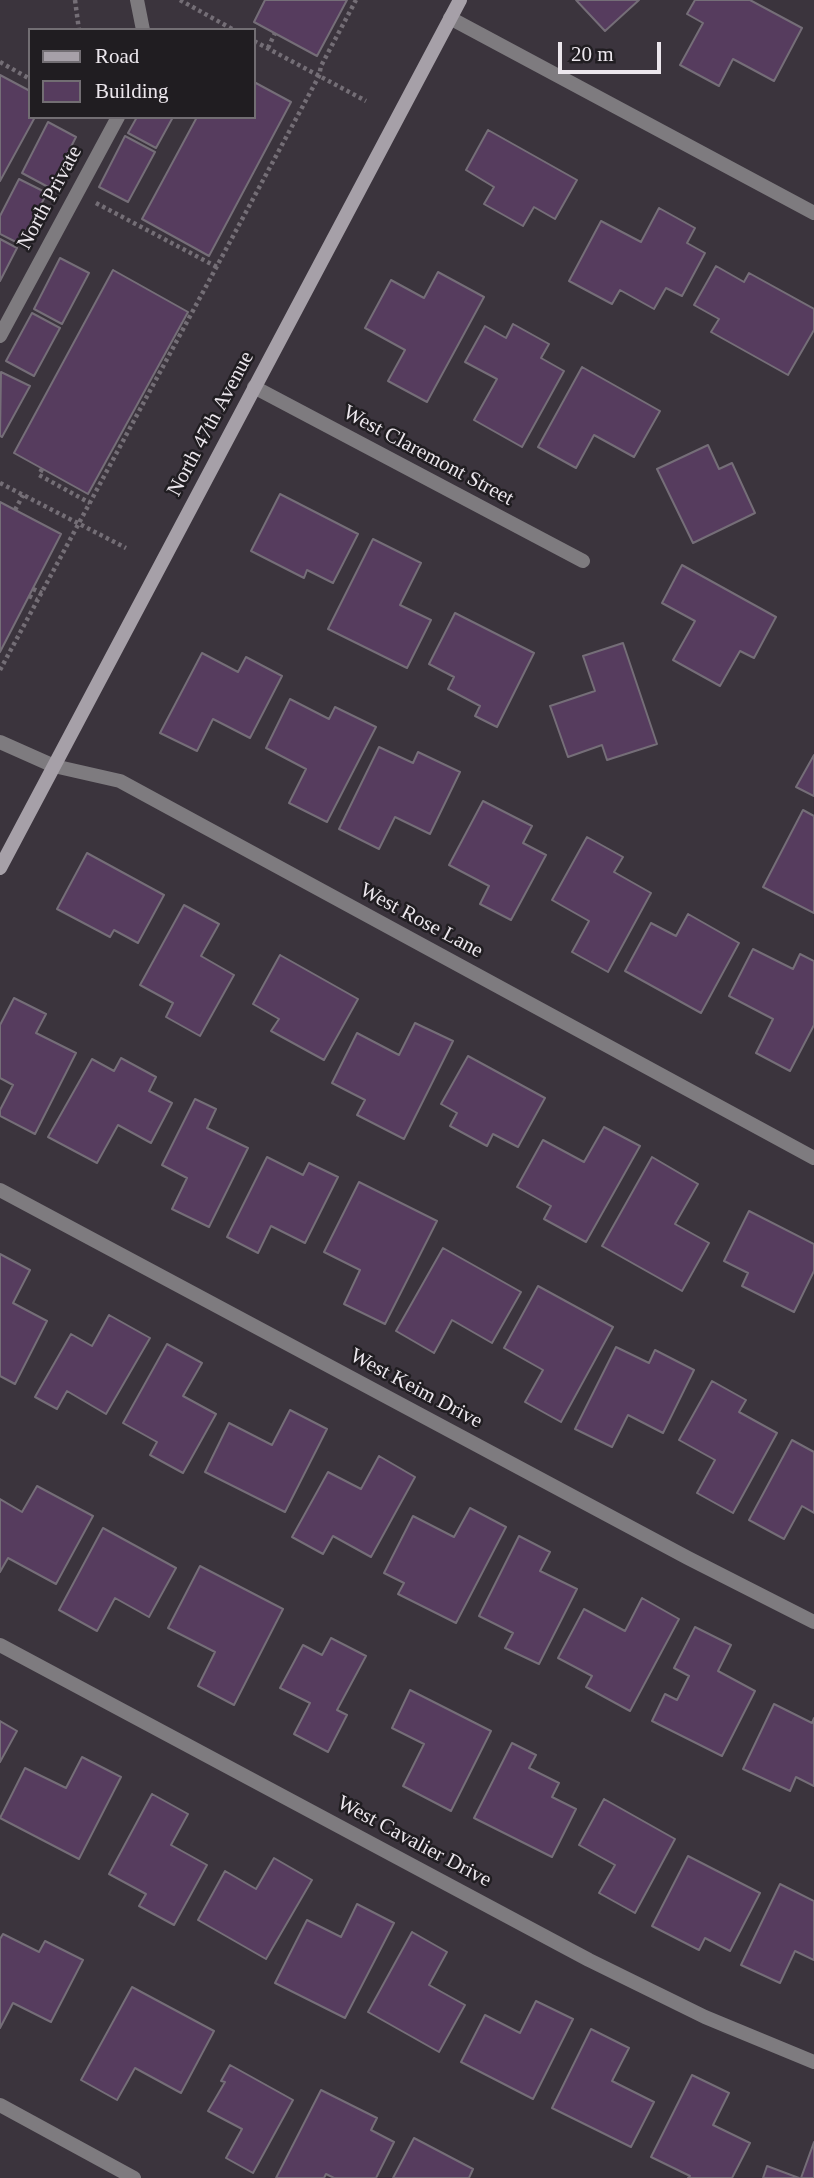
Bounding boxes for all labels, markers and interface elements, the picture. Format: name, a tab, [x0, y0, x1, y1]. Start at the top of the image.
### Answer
legend	[28, 28, 256, 119]
scale bar	[562, 28, 665, 72]
text: 20 m	[571, 42, 614, 66]
text: Road	[95, 44, 139, 68]
text: Building	[95, 79, 169, 103]
street label: North Private	[12, 142, 88, 254]
street label: North 47th Avenue	[162, 347, 260, 501]
street label: West Claremont Street	[338, 400, 518, 512]
street label: West Rose Lane	[355, 878, 487, 964]
street label: West Keim Drive	[345, 1344, 487, 1434]
street label: West Cavalier Drive	[333, 1791, 495, 1893]

